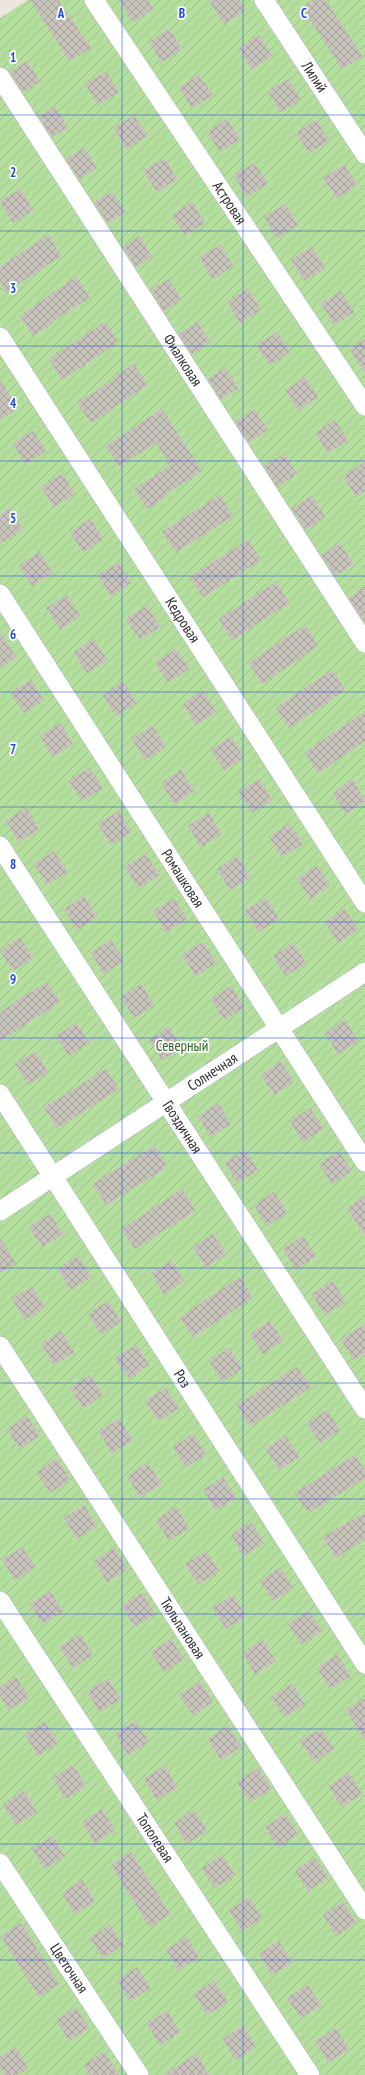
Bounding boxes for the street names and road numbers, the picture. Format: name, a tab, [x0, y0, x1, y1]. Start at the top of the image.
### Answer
street label: Лилий	[297, 57, 332, 96]
street label: Астровая	[209, 177, 251, 228]
street label: Фиалковая	[159, 330, 207, 390]
street label: Кедровая	[161, 594, 205, 646]
street label: Ромашковая	[157, 845, 209, 911]
street label: Солнечная	[184, 1048, 241, 1095]
street label: Гвоздичная	[159, 1097, 207, 1157]
street label: Роз	[170, 1366, 196, 1391]
street label: Тюльпановая	[156, 1594, 210, 1662]
street label: Тополевая	[132, 1809, 178, 1866]
street label: Цветочная	[46, 1940, 93, 1997]

